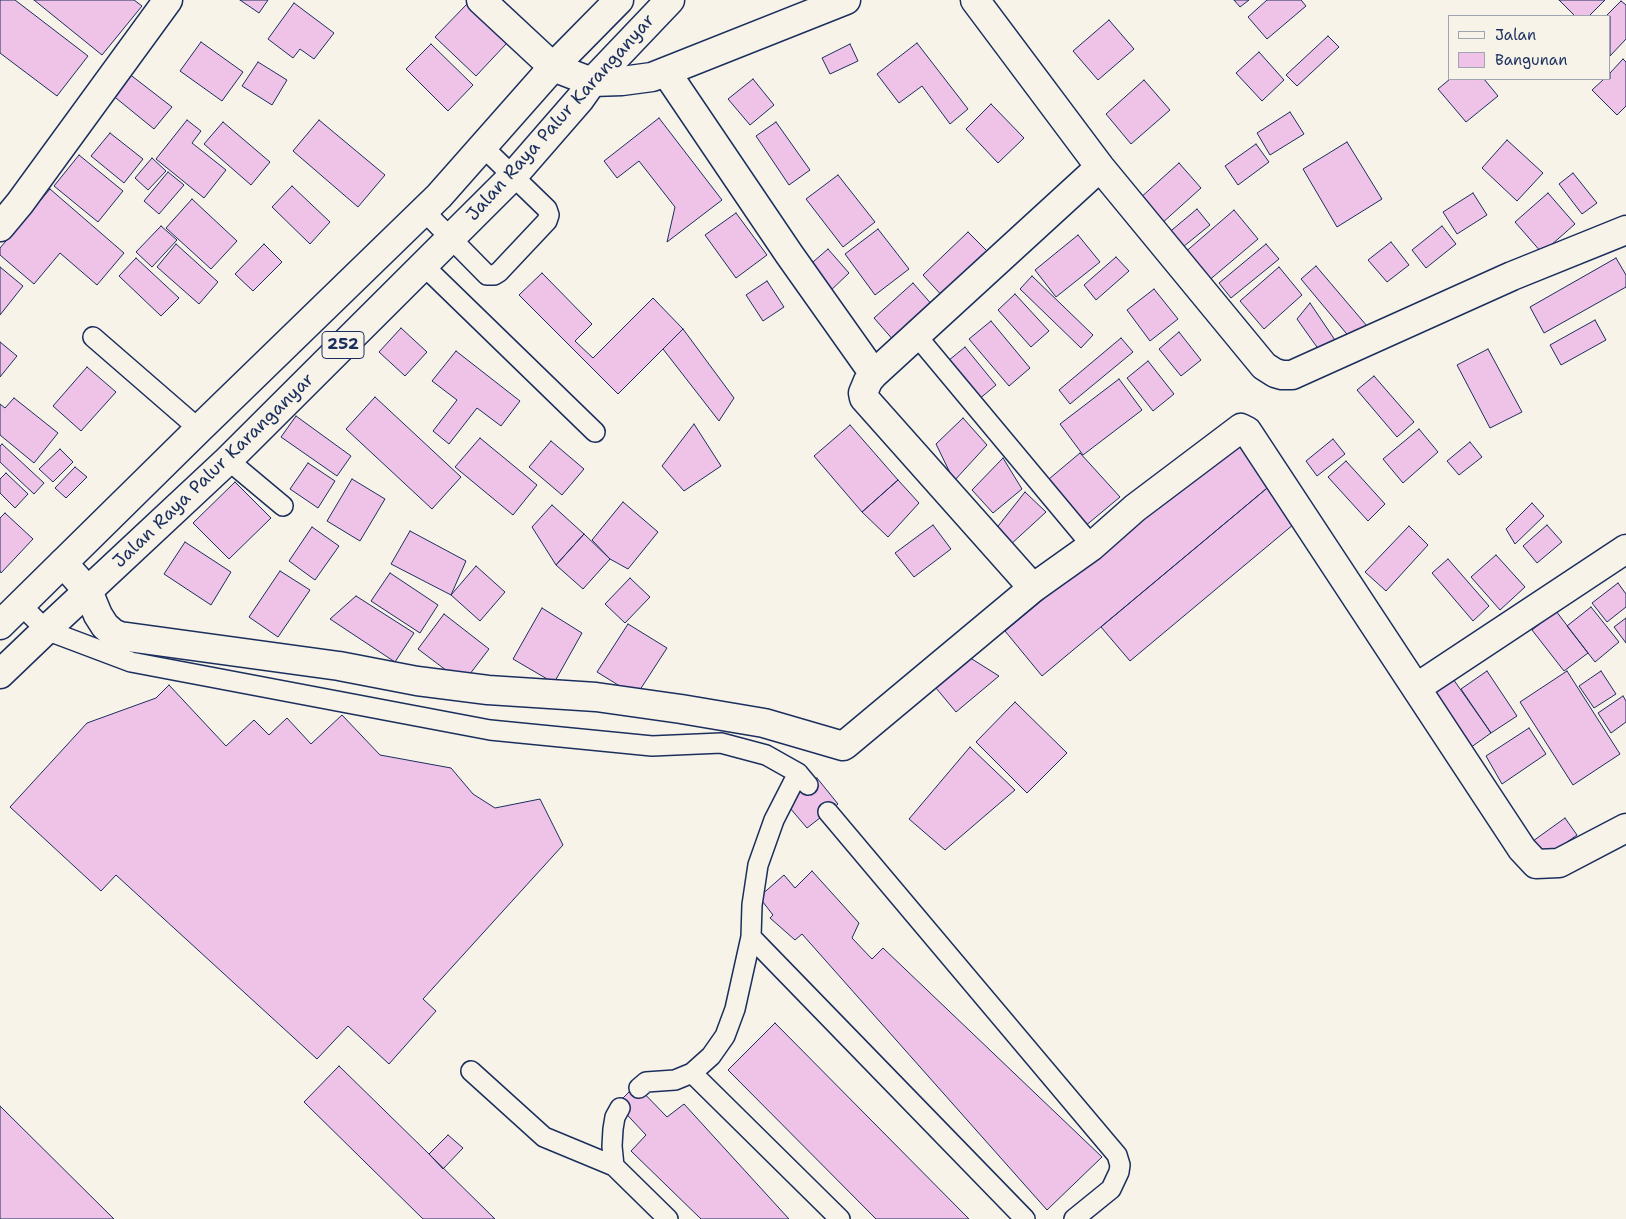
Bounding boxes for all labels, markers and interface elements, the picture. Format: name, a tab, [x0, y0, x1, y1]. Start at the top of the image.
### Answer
street label: Jalan Raya Palur Karanganyar	[462, 10, 660, 226]
legend	[1448, 15, 1611, 80]
text: Jalan	[1495, 25, 1536, 45]
text: Bangunan	[1495, 50, 1567, 70]
road number: 252	[322, 332, 364, 358]
street label: Jalan Raya Palur Karanganyar	[109, 369, 319, 573]

